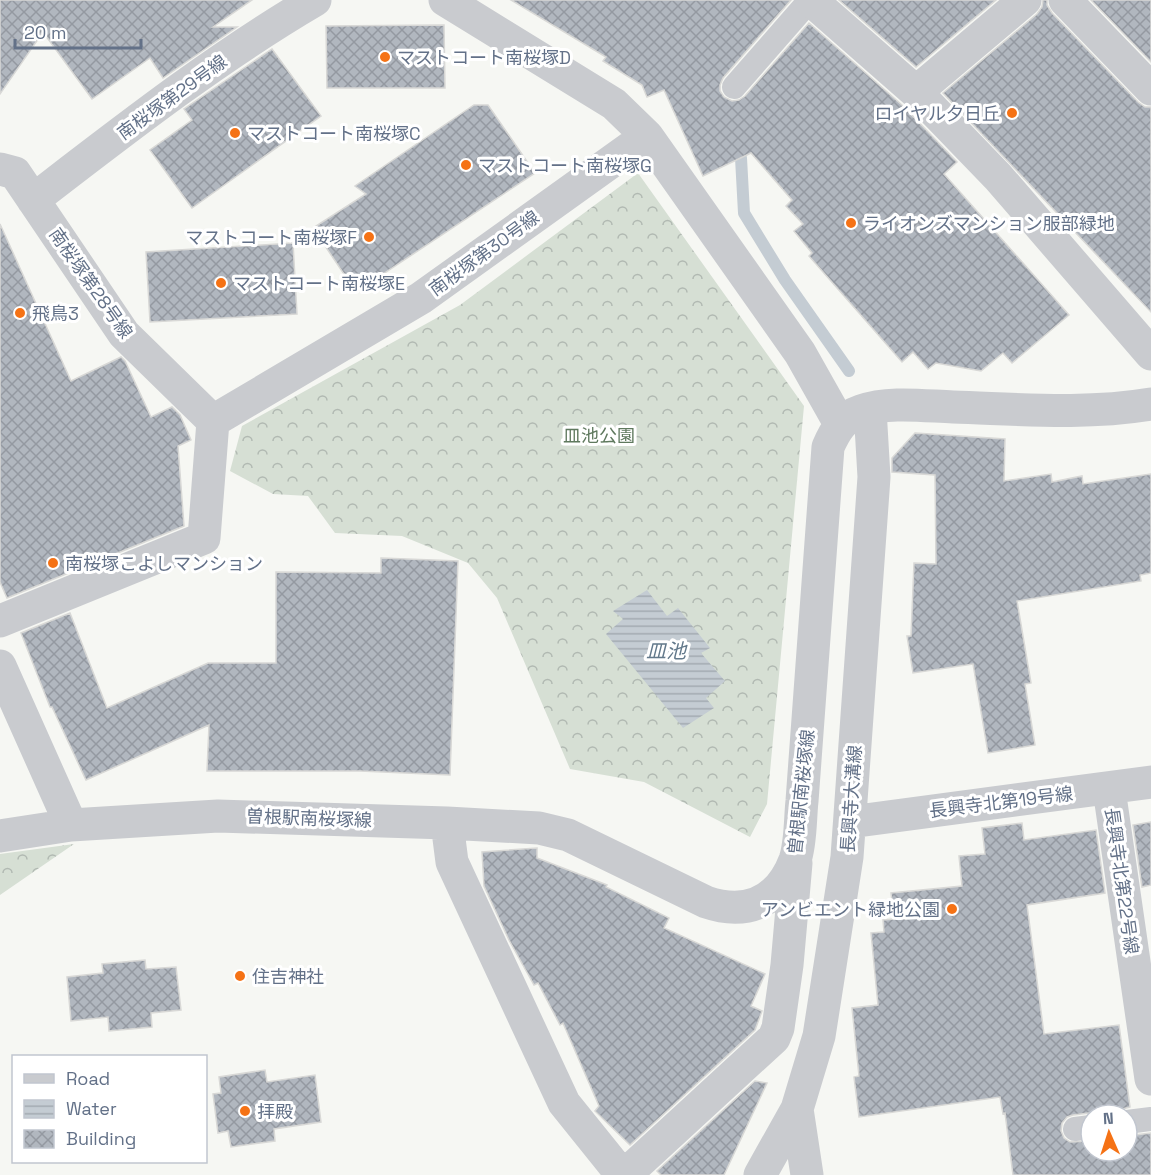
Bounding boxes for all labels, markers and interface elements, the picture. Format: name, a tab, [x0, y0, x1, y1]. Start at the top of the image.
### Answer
scale bar	[15, 12, 141, 50]
text: 20 m	[24, 21, 67, 44]
place label: マストコート南桜塚D	[397, 46, 571, 69]
street label: 南桜塚第29号線	[113, 50, 231, 144]
marker: マストコート南桜塚D	[378, 50, 392, 64]
place label: ロイヤル夕日丘	[875, 102, 1000, 125]
marker: ロイヤル夕日丘	[1005, 106, 1019, 120]
place label: マストコート南桜塚C	[247, 122, 421, 145]
marker: マストコート南桜塚C	[228, 126, 242, 140]
place label: マストコート南桜塚G	[478, 154, 652, 177]
marker: マストコート南桜塚G	[459, 158, 473, 172]
street label: 南桜塚第30号線	[424, 205, 544, 301]
place label: ライオンズマンション服部緑地	[863, 212, 1115, 235]
marker: ライオンズマンション服部緑地	[844, 216, 858, 230]
street label: 南桜塚第28号線	[44, 223, 138, 343]
place label: マストコート南桜塚F	[185, 226, 357, 249]
marker: マストコート南桜塚F	[362, 230, 376, 244]
place label: マストコート南桜塚E	[233, 272, 405, 295]
marker: マストコート南桜塚E	[214, 276, 228, 290]
place label: 飛鳥3	[32, 302, 79, 325]
marker: 飛鳥3	[13, 306, 27, 320]
park label: 皿池公園	[563, 424, 635, 447]
place label: 南桜塚こよしマンション	[65, 552, 263, 575]
marker: 南桜塚こよしマンション	[46, 556, 60, 570]
water label: 皿池	[646, 638, 688, 664]
street label: 曽根駅南桜塚線	[783, 728, 819, 856]
street label: 長興寺大溝線	[836, 744, 866, 854]
street label: 長興寺北第19号線	[928, 782, 1074, 822]
street label: 曽根駅南桜塚線	[246, 804, 372, 832]
street label: 長興寺北第22号線	[1100, 806, 1144, 956]
place label: アンビエント緑地公園	[761, 898, 940, 921]
marker: アンビエント緑地公園	[945, 902, 959, 916]
place label: 住吉神社	[252, 965, 324, 988]
marker: 住吉神社	[233, 969, 247, 983]
legend	[12, 1055, 207, 1163]
text: Road	[66, 1067, 110, 1090]
text: Water	[66, 1097, 117, 1120]
place label: 拝殿	[257, 1100, 293, 1123]
north arrow	[1079, 1103, 1139, 1163]
marker: 拝殿	[238, 1104, 252, 1118]
text: N	[1102, 1108, 1114, 1129]
text: Building	[66, 1127, 136, 1150]

